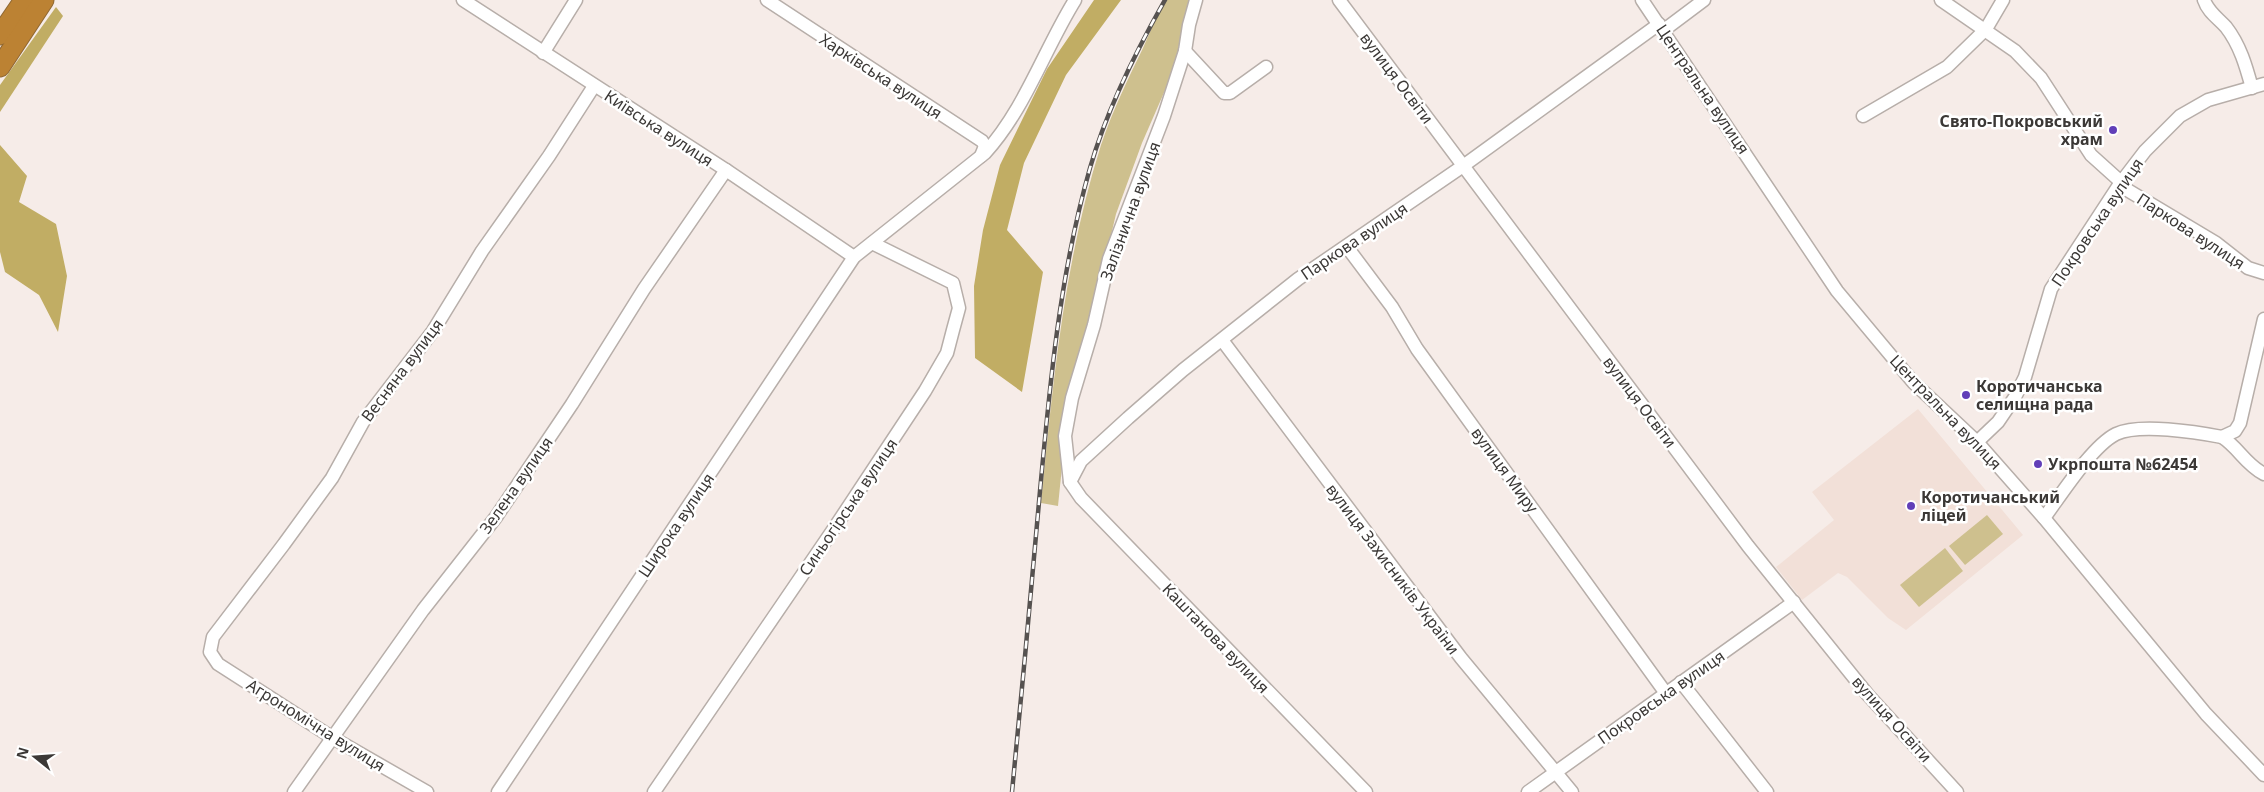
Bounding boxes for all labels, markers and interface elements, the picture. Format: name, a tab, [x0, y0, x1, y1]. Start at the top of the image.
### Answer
street label: Центральна вулиця	[1651, 20, 1755, 158]
street label: Харківська вулиця	[815, 28, 947, 124]
street label: вулиця Освіти	[1355, 28, 1439, 128]
street label: Київська вулиця	[600, 85, 718, 171]
place label: Свято-Покровський храм	[1940, 110, 2103, 150]
marker: Свято-Покровський храм	[2107, 124, 2119, 136]
street label: Залізнична вулиця	[1095, 139, 1165, 283]
street label: Покровська вулиця	[2046, 154, 2148, 290]
street label: Паркова вулиця	[2133, 188, 2249, 274]
street label: Паркова вулиця	[1296, 197, 1412, 285]
street label: Весняна вулиця	[356, 314, 448, 426]
street label: Центральна вулиця	[1885, 350, 2007, 474]
street label: вулиця Освіти	[1598, 352, 1682, 452]
place label: Коротичанська селищна рада	[1976, 375, 2103, 415]
marker: Коротичанська селищна рада	[1960, 389, 1972, 401]
street label: вулиця Миру	[1467, 423, 1544, 518]
street label: Зелена вулиця	[474, 432, 558, 538]
street label: Синьогірська вулиця	[794, 434, 902, 580]
place label: Укрпошта №62454	[2048, 453, 2198, 475]
marker: Укрпошта №62454	[2032, 458, 2044, 470]
street label: Широка вулиця	[633, 468, 719, 582]
street label: вулиця Захисників України	[1321, 479, 1465, 659]
place label: Коротичанський ліцей	[1921, 486, 2060, 526]
marker: Коротичанський ліцей	[1905, 500, 1917, 512]
street label: Каштанова вулиця	[1158, 578, 1274, 698]
street label: Покровська вулиця	[1593, 645, 1729, 749]
street label: вулиця Освіти	[1847, 671, 1937, 767]
street label: Агрономічна вулиця	[243, 674, 389, 776]
north arrow	[10, 732, 60, 782]
text: N	[11, 745, 33, 761]

